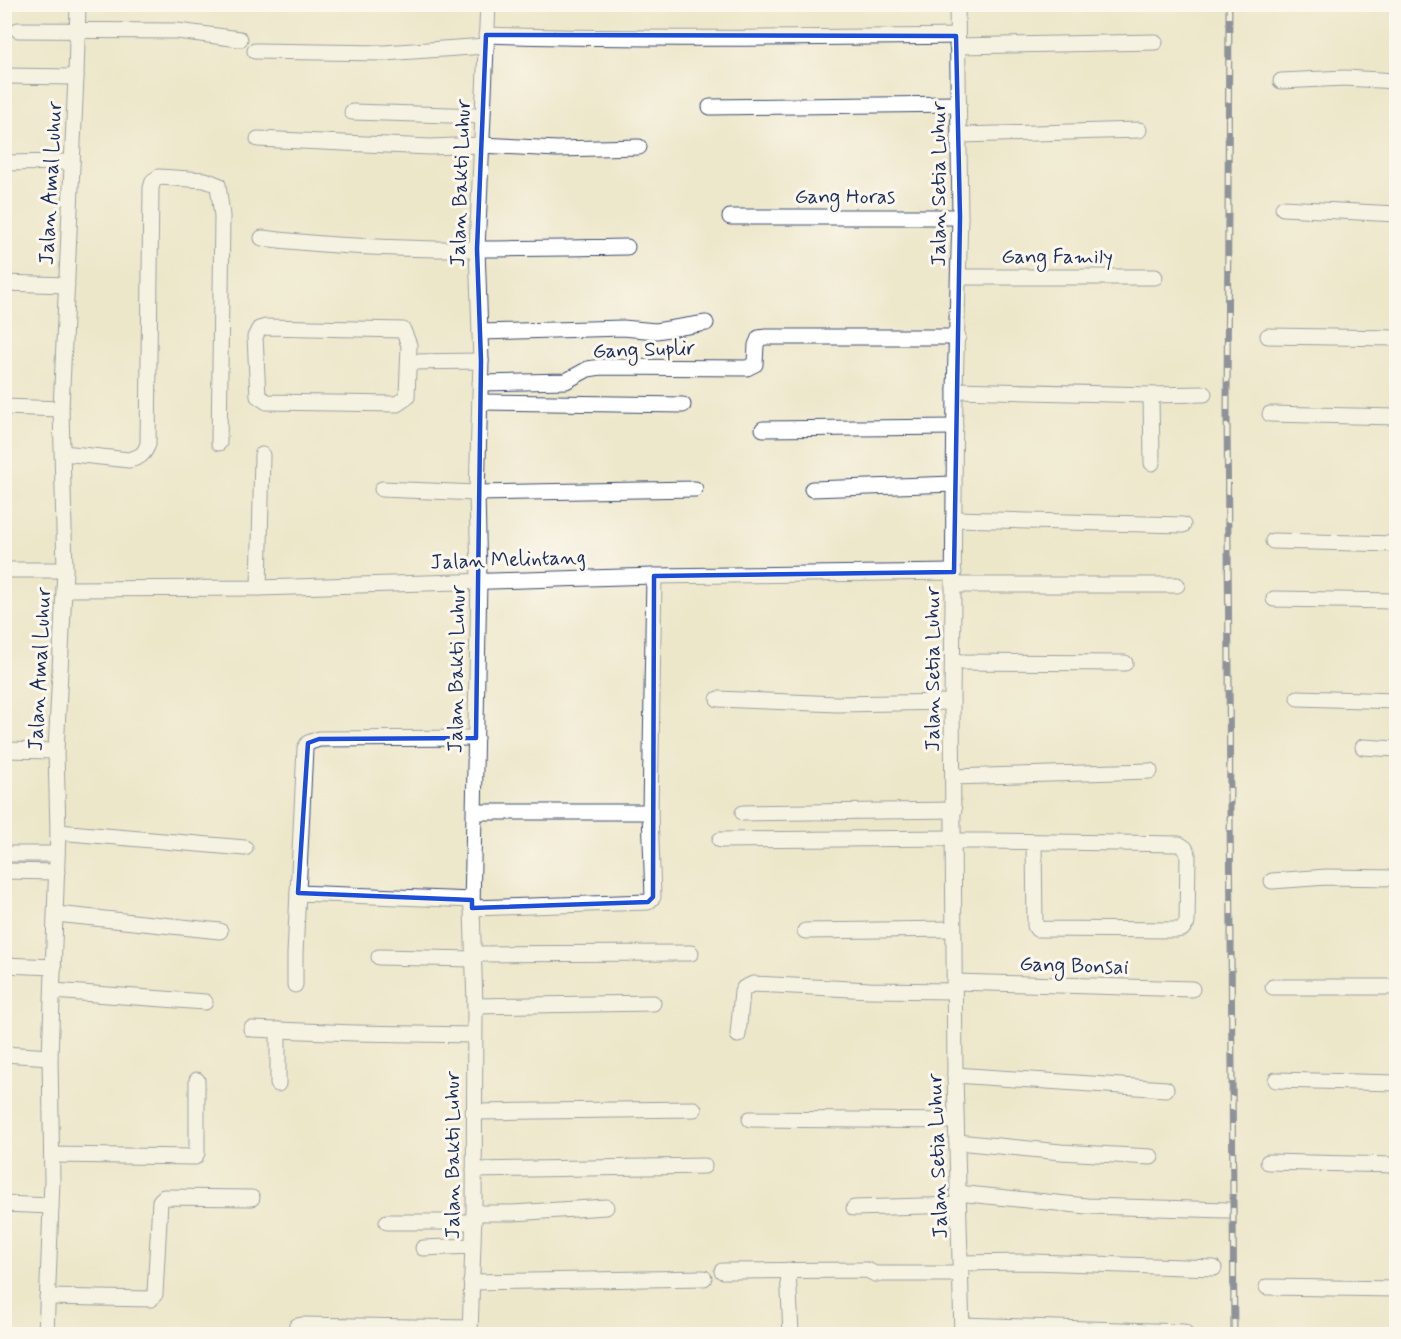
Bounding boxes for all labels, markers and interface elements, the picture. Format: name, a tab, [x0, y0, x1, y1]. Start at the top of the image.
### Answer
street label: Jalan Bakti Luhur	[444, 98, 478, 268]
street label: Jalan Amal Luhur	[33, 100, 69, 266]
street label: Jalan Setia Luhur	[925, 101, 953, 267]
street label: Gang Horas	[795, 183, 895, 212]
street label: Gang Family	[1001, 243, 1113, 272]
street label: Gang Suplir	[592, 334, 696, 367]
street label: Jalan Melintang	[430, 543, 586, 577]
street label: Jalan Bakti Luhur	[442, 584, 472, 753]
street label: Jalan Amal Luhur	[22, 586, 58, 752]
street label: Jalan Setia Luhur	[919, 586, 947, 752]
street label: Gang Bonsai	[1019, 950, 1129, 983]
street label: Jalan Bakti Luhur	[439, 1071, 467, 1239]
street label: Jalan Setia Luhur	[921, 1073, 955, 1239]

